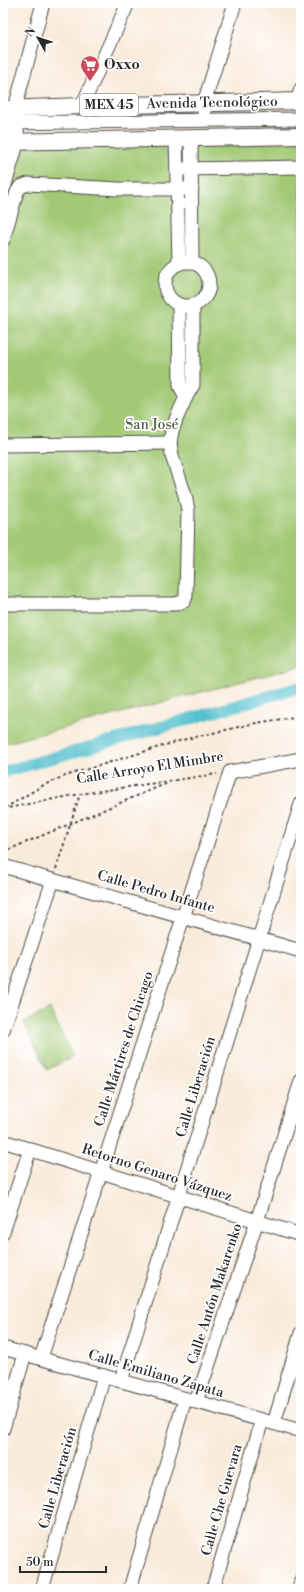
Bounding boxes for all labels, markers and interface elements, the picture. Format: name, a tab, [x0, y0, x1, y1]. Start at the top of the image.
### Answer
north arrow	[18, 18, 58, 58]
text: N	[23, 24, 39, 40]
supermarket icon: Oxxo	[79, 54, 101, 82]
place label: Oxxo	[104, 56, 140, 74]
street label: Avenida Tecnológico	[145, 93, 278, 113]
road number: MEX 45	[80, 94, 138, 116]
park label: San José	[125, 416, 179, 434]
street label: Calle Arroyo El Mimbre	[75, 747, 225, 789]
street label: Calle Pedro Infante	[95, 867, 217, 917]
street label: Calle Mártires de Chicago	[90, 969, 158, 1129]
street label: Calle Liberación	[172, 1034, 220, 1140]
street label: Retorno Genaro Vázquez	[79, 1140, 235, 1206]
street label: Calle Antón Makarenko	[184, 1221, 246, 1367]
street label: Calle Emiliano Zapata	[86, 1346, 227, 1402]
street label: Calle Liberación	[35, 1424, 81, 1531]
street label: Calle Che Guevara	[197, 1441, 247, 1558]
scale bar	[20, 1548, 106, 1574]
text: 50 m	[26, 1555, 54, 1570]

